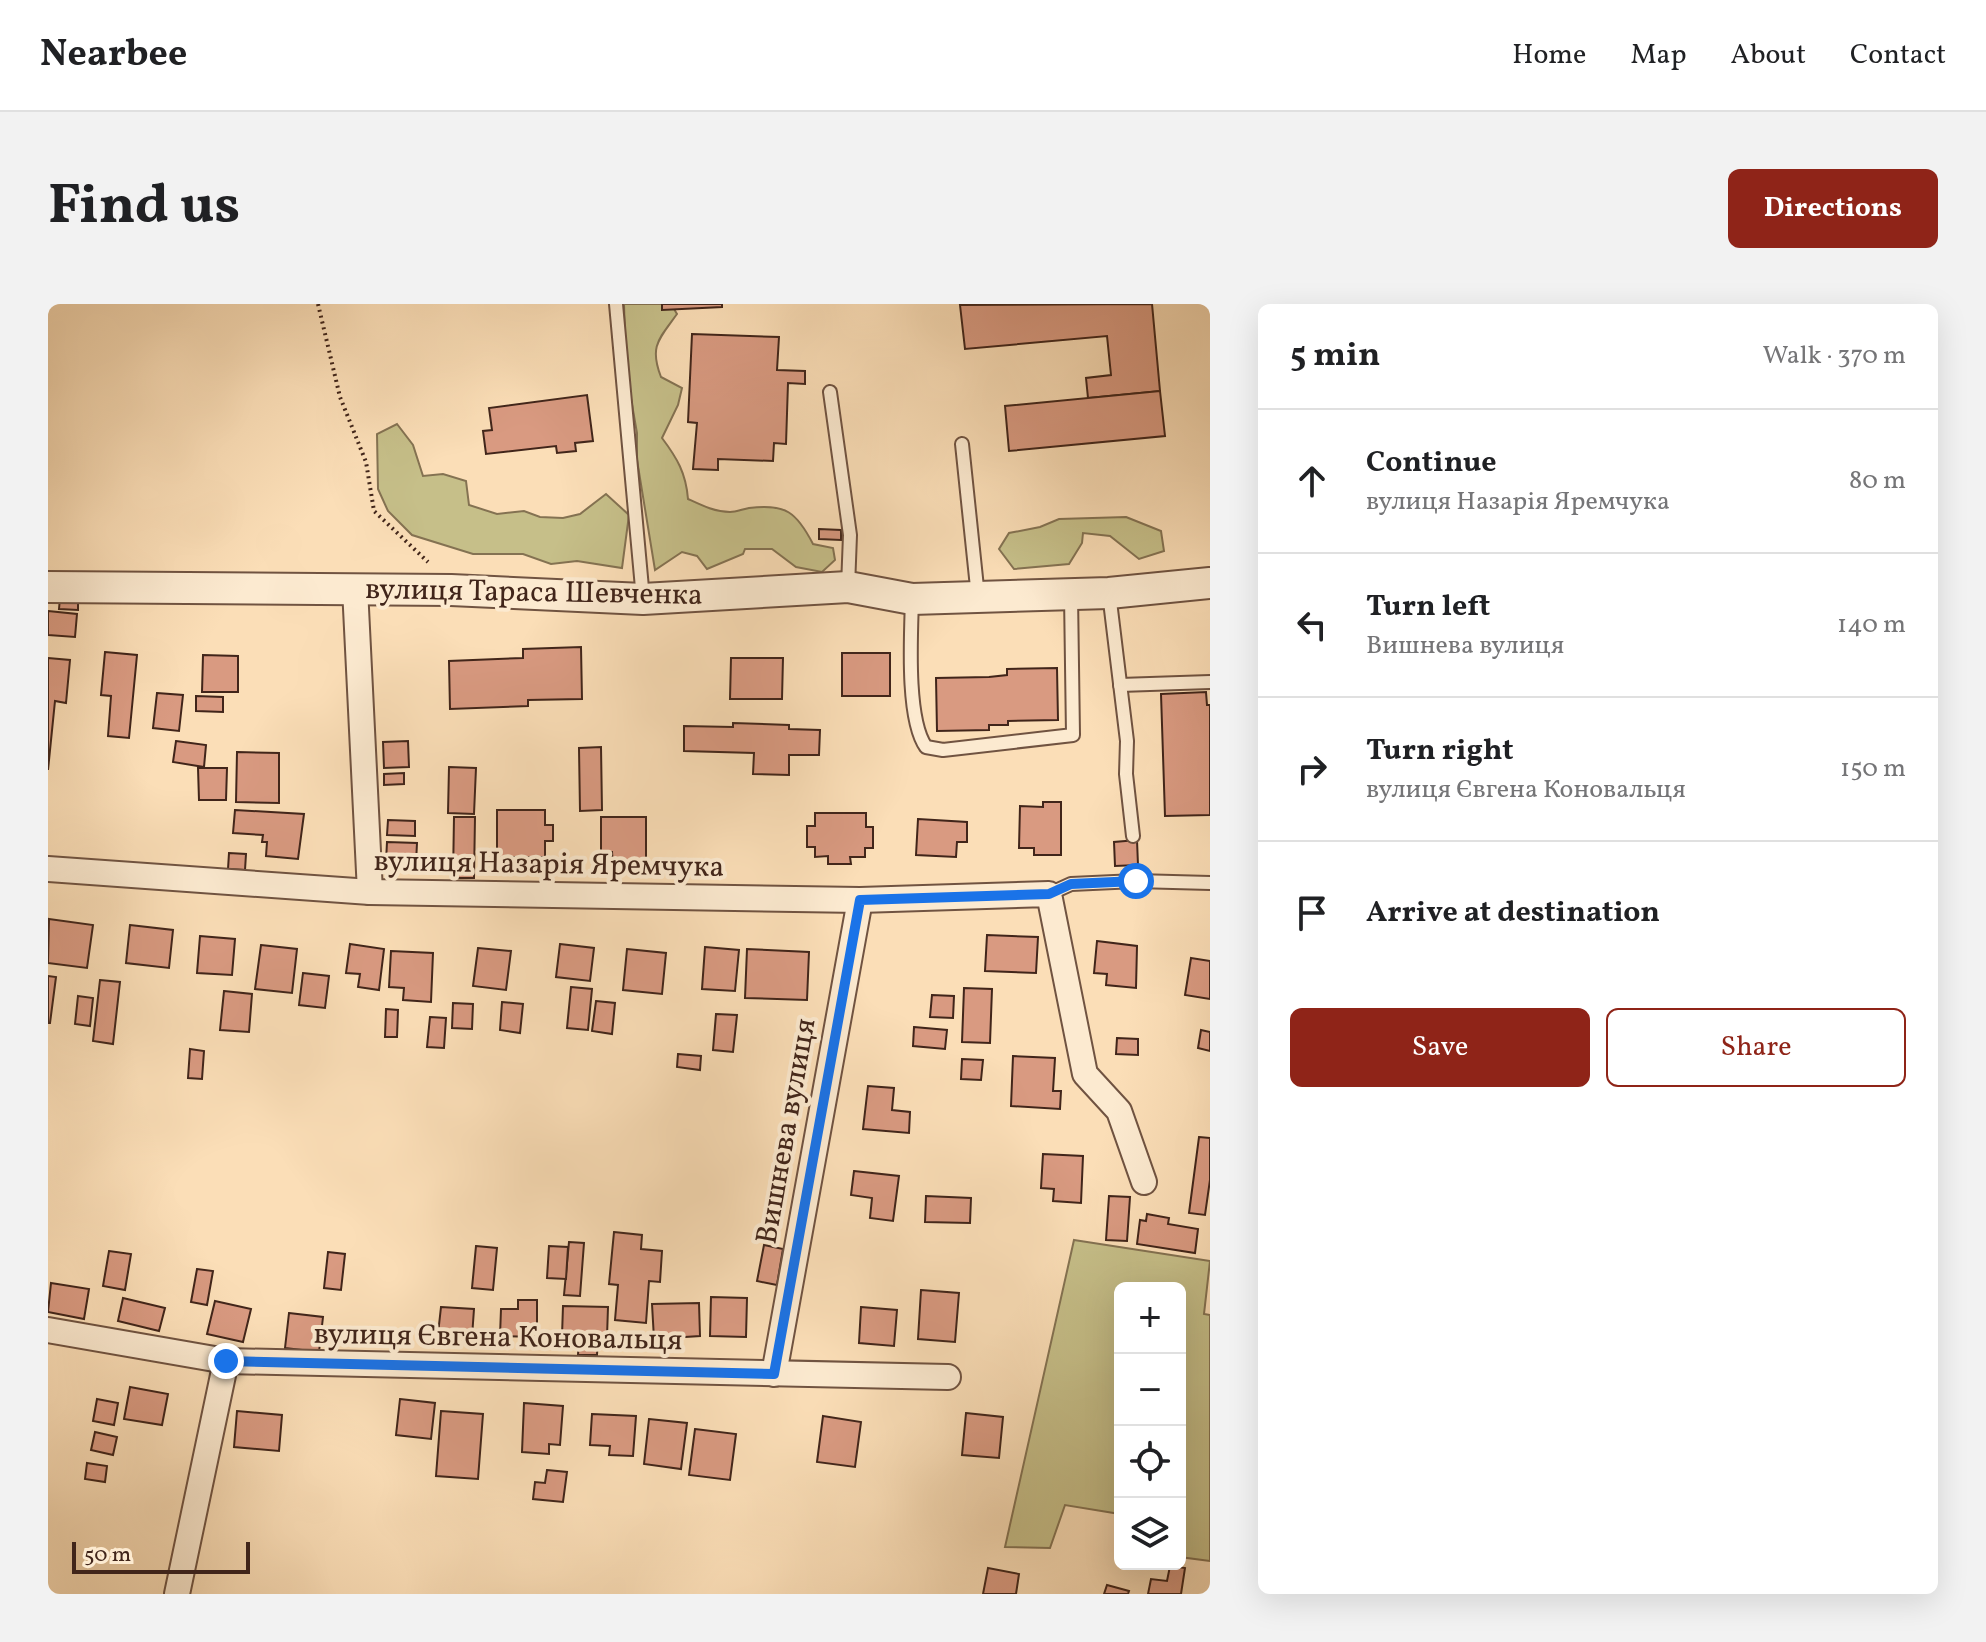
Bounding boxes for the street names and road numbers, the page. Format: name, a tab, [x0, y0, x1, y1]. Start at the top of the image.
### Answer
street label: вулиця Тараса Шевченка	[365, 569, 703, 617]
street label: вулиця Назарія Яремчука	[373, 841, 725, 889]
street label: Вишнева вулиця	[746, 1015, 828, 1248]
street label: вулиця Євгена Коновальця	[313, 1314, 683, 1362]

